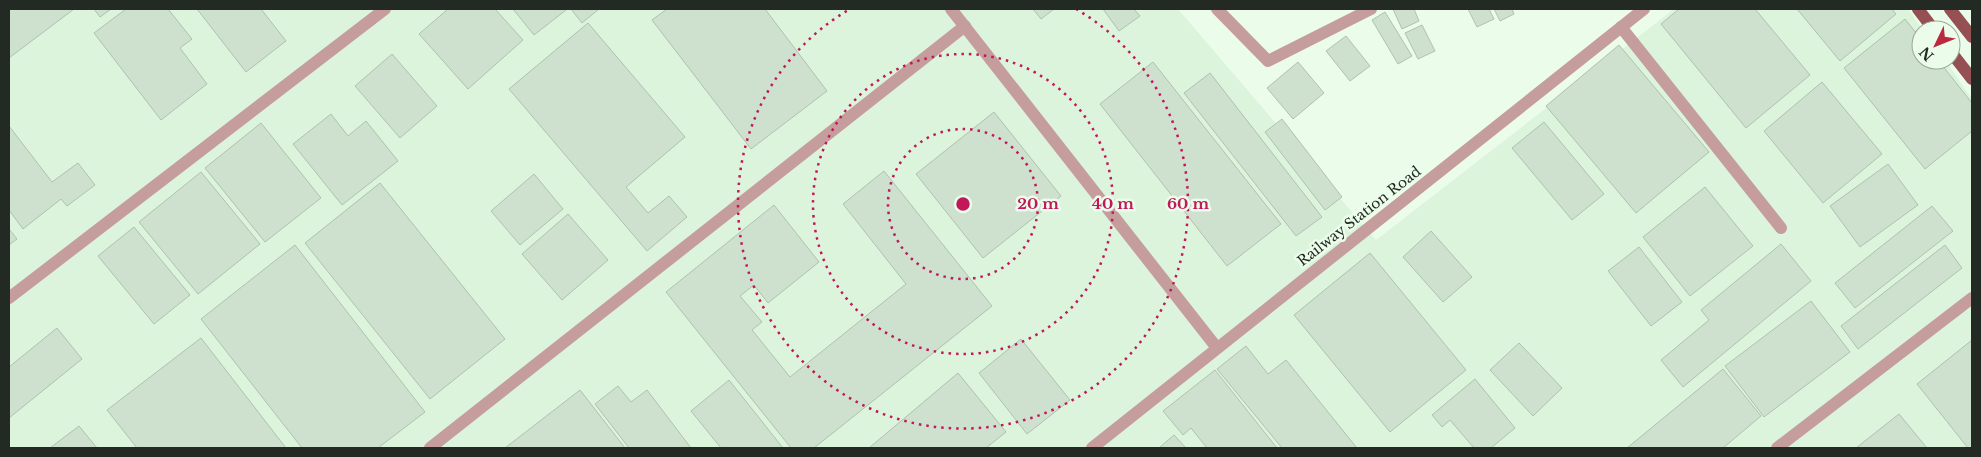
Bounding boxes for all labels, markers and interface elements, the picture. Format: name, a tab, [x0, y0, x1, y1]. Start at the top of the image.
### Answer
north arrow	[1911, 20, 1961, 70]
text: N	[1915, 43, 1938, 65]
street label: Railway Station Road	[1294, 162, 1425, 270]
text: 20 m	[1017, 194, 1059, 213]
text: 40 m	[1092, 194, 1134, 213]
text: 60 m	[1167, 194, 1209, 213]
centre of rings	[954, 195, 972, 213]

